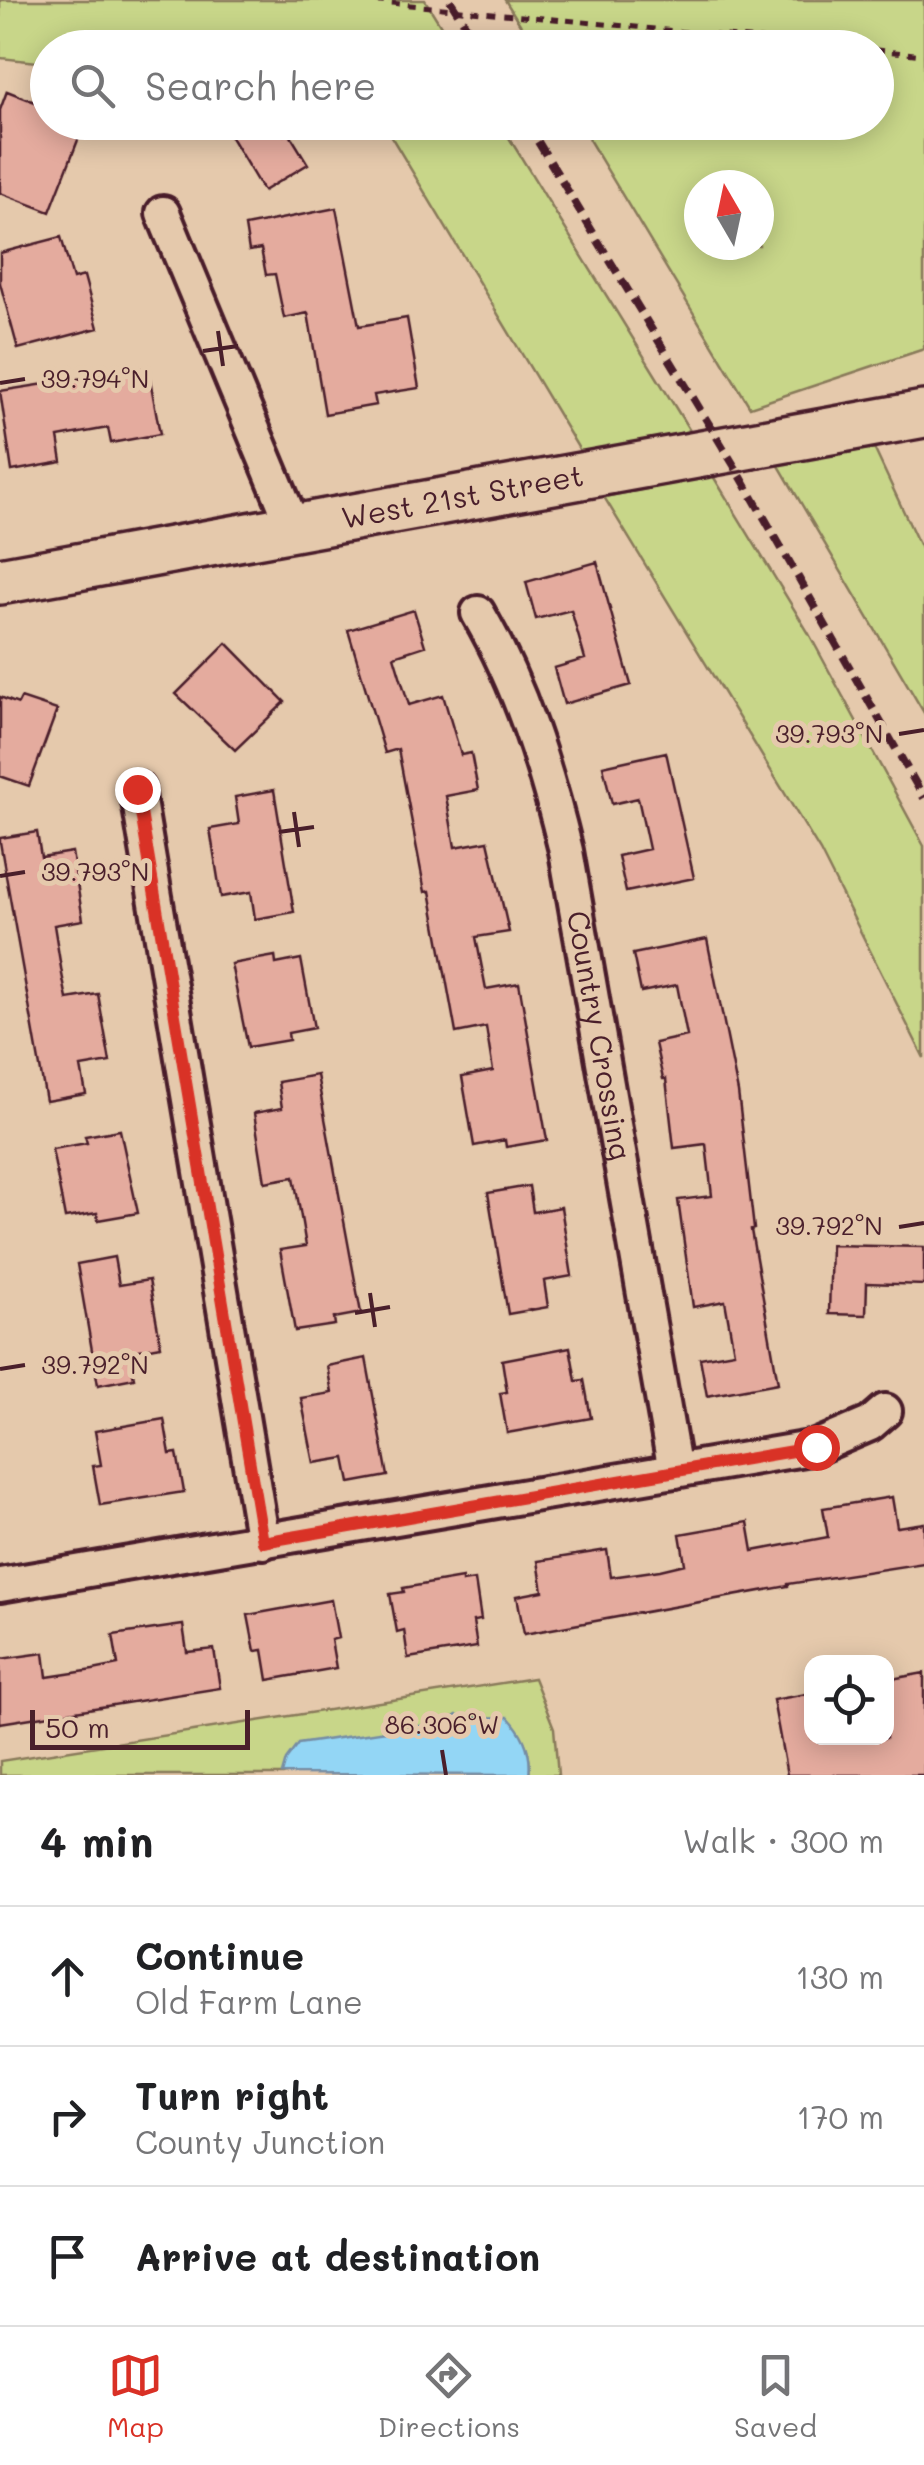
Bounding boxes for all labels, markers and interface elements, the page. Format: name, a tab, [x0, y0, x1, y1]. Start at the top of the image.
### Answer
search box	[30, 30, 894, 140]
icon: search	[65, 58, 120, 113]
text: Search here	[145, 60, 376, 110]
north arrow	[684, 170, 774, 260]
text: 39.794°N	[41, 362, 149, 394]
street label: West 21st Street	[338, 454, 586, 537]
text: 39.793°N	[775, 717, 883, 749]
route end	[115, 767, 161, 813]
text: 39.793°N	[41, 855, 149, 887]
street label: Country Crossing	[559, 907, 642, 1163]
text: 39.792°N	[775, 1209, 883, 1241]
text: 39.792°N	[41, 1348, 149, 1380]
route start	[794, 1425, 840, 1471]
map controls	[804, 1655, 894, 1745]
button: locate	[804, 1655, 894, 1745]
scale bar	[30, 1705, 250, 1750]
text: 86.306°W	[385, 1708, 499, 1740]
text: 50 m	[45, 1709, 110, 1745]
text: 4 min	[40, 1813, 153, 1868]
text: Walk · 300 m	[683, 1819, 884, 1861]
text: Continue	[135, 1930, 304, 1980]
icon: ahead	[40, 1949, 95, 2004]
text: 130 m	[795, 1955, 884, 1997]
text: Old Farm Lane	[135, 1980, 363, 2022]
text: Turn right	[135, 2070, 329, 2120]
icon: right	[40, 2089, 95, 2144]
text: 170 m	[796, 2095, 884, 2137]
text: County Junction	[135, 2120, 385, 2162]
icon: arrive	[40, 2229, 95, 2284]
text: Arrive at destination	[135, 2231, 540, 2281]
tab: Map	[107, 2348, 164, 2444]
tab: Directions	[378, 2348, 520, 2444]
tab: Saved	[734, 2348, 817, 2444]

